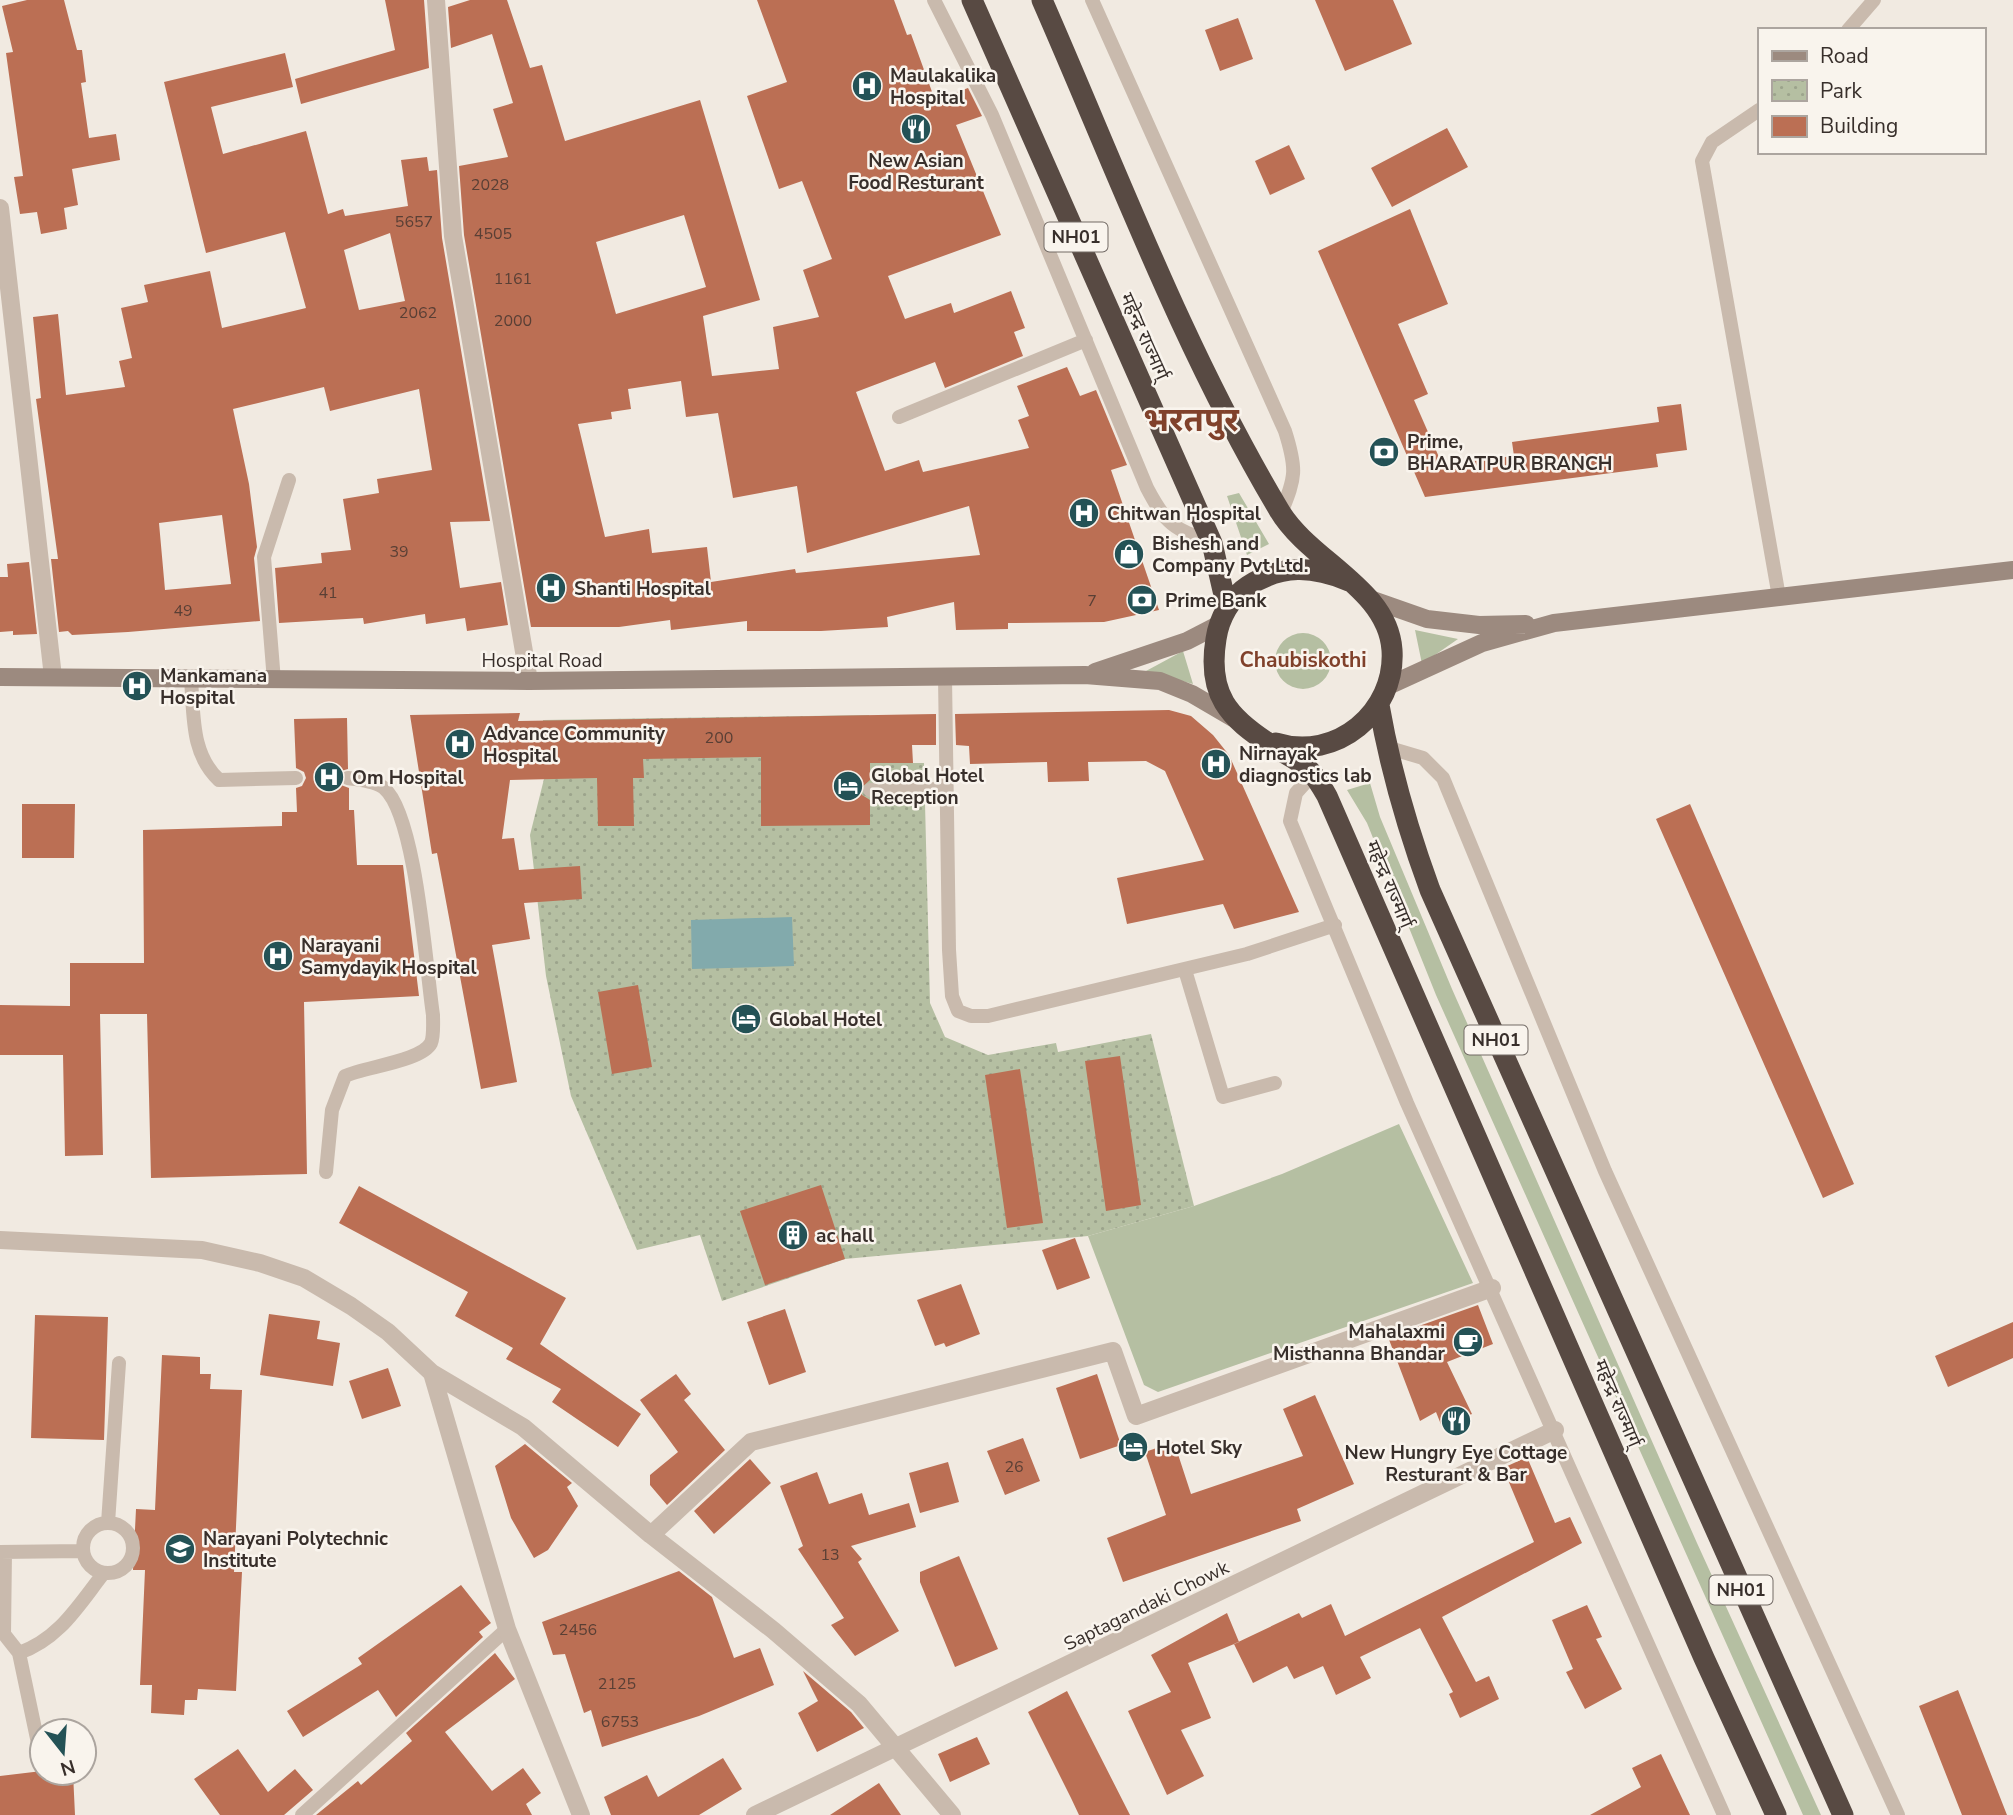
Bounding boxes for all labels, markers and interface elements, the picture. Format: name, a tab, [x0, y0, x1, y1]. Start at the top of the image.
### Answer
legend	[1758, 28, 1985, 154]
text: Road	[1820, 42, 1869, 70]
place label: Maulakalika Hospital	[890, 63, 996, 111]
hospital icon: Maulakalika Hospital	[850, 69, 884, 103]
text: Park	[1820, 77, 1862, 105]
restaurant icon: New Asian Food Resturant	[899, 112, 933, 146]
text: Building	[1820, 112, 1898, 140]
place label: New Asian Food Resturant	[848, 148, 984, 196]
house number: 2028	[471, 174, 509, 196]
house number: 5657	[395, 211, 433, 233]
road number: NH01	[1044, 222, 1108, 251]
house number: 4505	[474, 223, 512, 245]
house number: 1161	[494, 268, 532, 290]
street label: महेन्द्र राज्मार्ग्	[1113, 289, 1176, 387]
house number: 2062	[399, 302, 437, 324]
house number: 2000	[494, 310, 532, 332]
district label: भरतपुर	[1143, 398, 1240, 443]
place label: Prime, BHARATPUR BRANCH	[1407, 429, 1613, 477]
bank icon: Prime, BHARATPUR BRANCH	[1367, 435, 1401, 469]
hospital icon: Chitwan Hospital	[1067, 496, 1101, 530]
place label: Chitwan Hospital	[1107, 501, 1261, 527]
place label: Bishesh and Company Pvt Ltd.	[1152, 531, 1308, 579]
shop icon: Bishesh and Company Pvt Ltd.	[1112, 537, 1146, 571]
house number: 39	[389, 541, 409, 563]
hospital icon: Shanti Hospital	[534, 571, 568, 605]
place label: Shanti Hospital	[574, 576, 711, 602]
house number: 41	[318, 582, 338, 604]
bank icon: Prime Bank	[1125, 583, 1159, 617]
place label: Prime Bank	[1165, 588, 1267, 614]
house number: 7	[1087, 590, 1097, 612]
house number: 49	[173, 600, 193, 622]
district label: Chaubiskothi	[1239, 646, 1367, 674]
street label: Hospital Road	[481, 648, 603, 674]
place label: Mankamana Hospital	[160, 663, 267, 711]
hospital icon: Mankamana Hospital	[120, 669, 154, 703]
place label: Advance Community Hospital	[483, 721, 666, 769]
hospital icon: Advance Community Hospital	[443, 727, 477, 761]
house number: 200	[705, 727, 733, 749]
place label: Nirnayak diagnostics lab	[1239, 741, 1372, 789]
hospital icon: Nirnayak diagnostics lab	[1199, 747, 1233, 781]
hospital icon: Om Hospital	[312, 760, 346, 794]
place label: Global Hotel Reception	[871, 763, 984, 811]
place label: Om Hospital	[352, 765, 464, 791]
hotel icon: Global Hotel Reception	[831, 769, 865, 803]
street label: महेन्द्र राज्मार्ग्	[1359, 837, 1420, 935]
place label: Narayani Samydayik Hospital	[301, 933, 477, 981]
hospital icon: Narayani Samydayik Hospital	[261, 939, 295, 973]
hotel icon: Global Hotel	[729, 1002, 763, 1036]
place label: Global Hotel	[769, 1007, 882, 1033]
road number: NH01	[1464, 1026, 1528, 1055]
building icon: ac hall	[776, 1218, 810, 1252]
place label: ac hall	[816, 1223, 874, 1249]
place label: Mahalaxmi Misthanna Bhandar	[1273, 1319, 1446, 1367]
cafe icon: Mahalaxmi Misthanna Bhandar	[1451, 1325, 1485, 1359]
street label: महेन्द्र राज्मार्ग्	[1587, 1356, 1648, 1454]
restaurant icon: New Hungry Eye Cottage Resturant & Bar	[1439, 1404, 1473, 1438]
hotel icon: Hotel Sky	[1116, 1430, 1150, 1464]
place label: Hotel Sky	[1156, 1435, 1243, 1461]
place label: New Hungry Eye Cottage Resturant & Bar	[1345, 1440, 1567, 1488]
house number: 26	[1004, 1456, 1024, 1478]
place label: Narayani Polytechnic Institute	[203, 1526, 388, 1574]
school or university icon: Narayani Polytechnic Institute	[163, 1532, 197, 1566]
house number: 13	[820, 1544, 840, 1566]
street label: Saptagandaki Chowk	[1059, 1554, 1234, 1657]
road number: NH01	[1710, 1576, 1772, 1604]
house number: 2456	[559, 1619, 597, 1641]
house number: 2125	[598, 1673, 636, 1695]
house number: 6753	[601, 1711, 639, 1733]
north arrow	[28, 1717, 98, 1787]
text: N	[57, 1753, 78, 1782]

